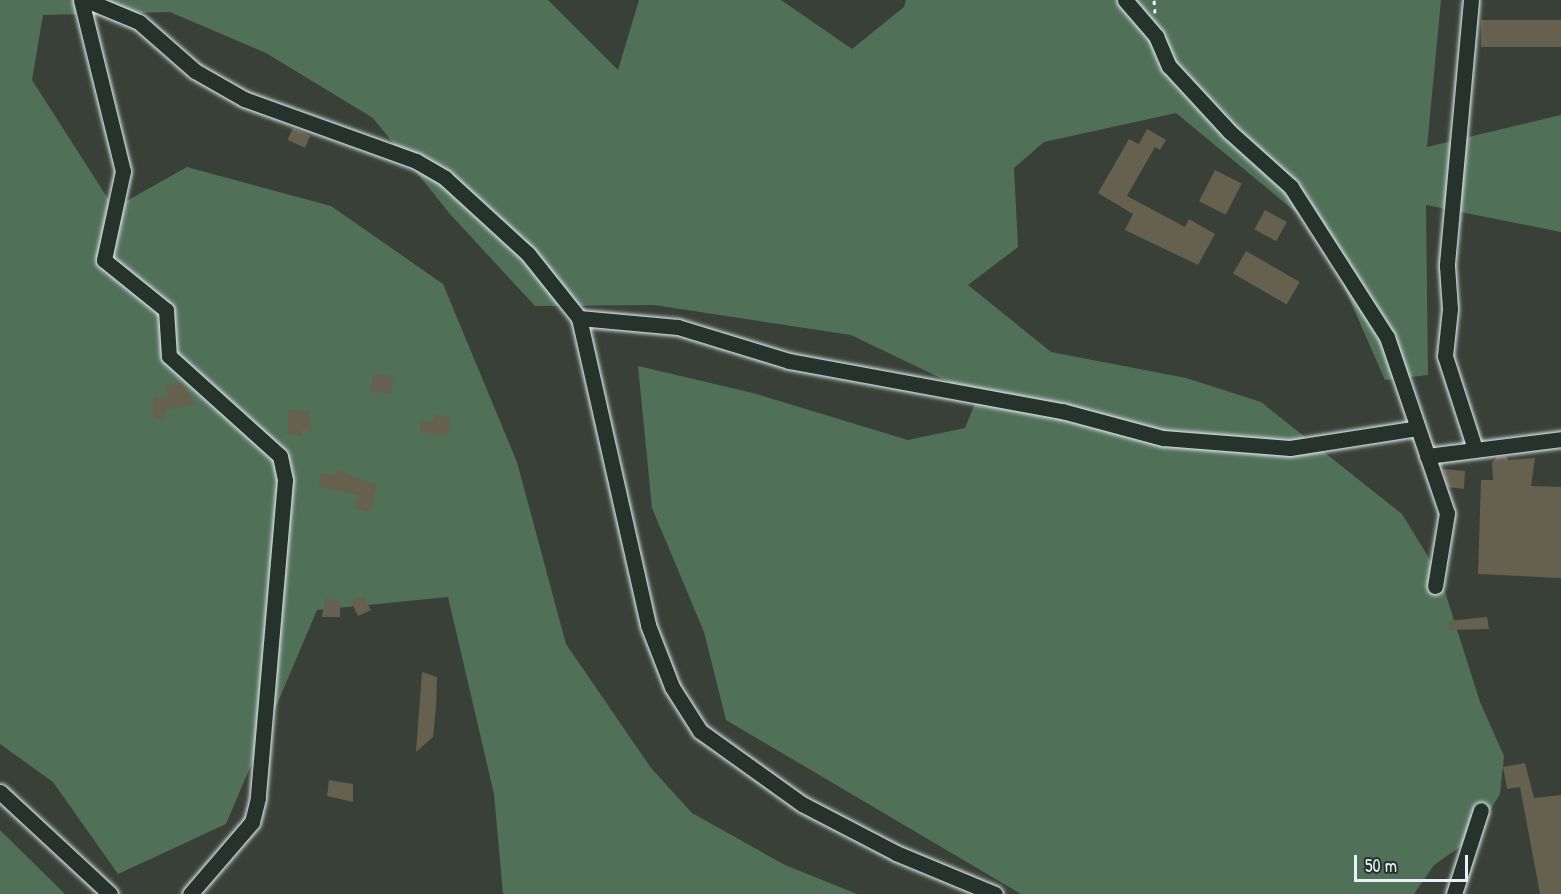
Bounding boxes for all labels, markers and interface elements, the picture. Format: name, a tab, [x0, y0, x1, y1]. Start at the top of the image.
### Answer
scale bar	[1357, 843, 1471, 881]
text: 50 m	[1365, 853, 1397, 878]

